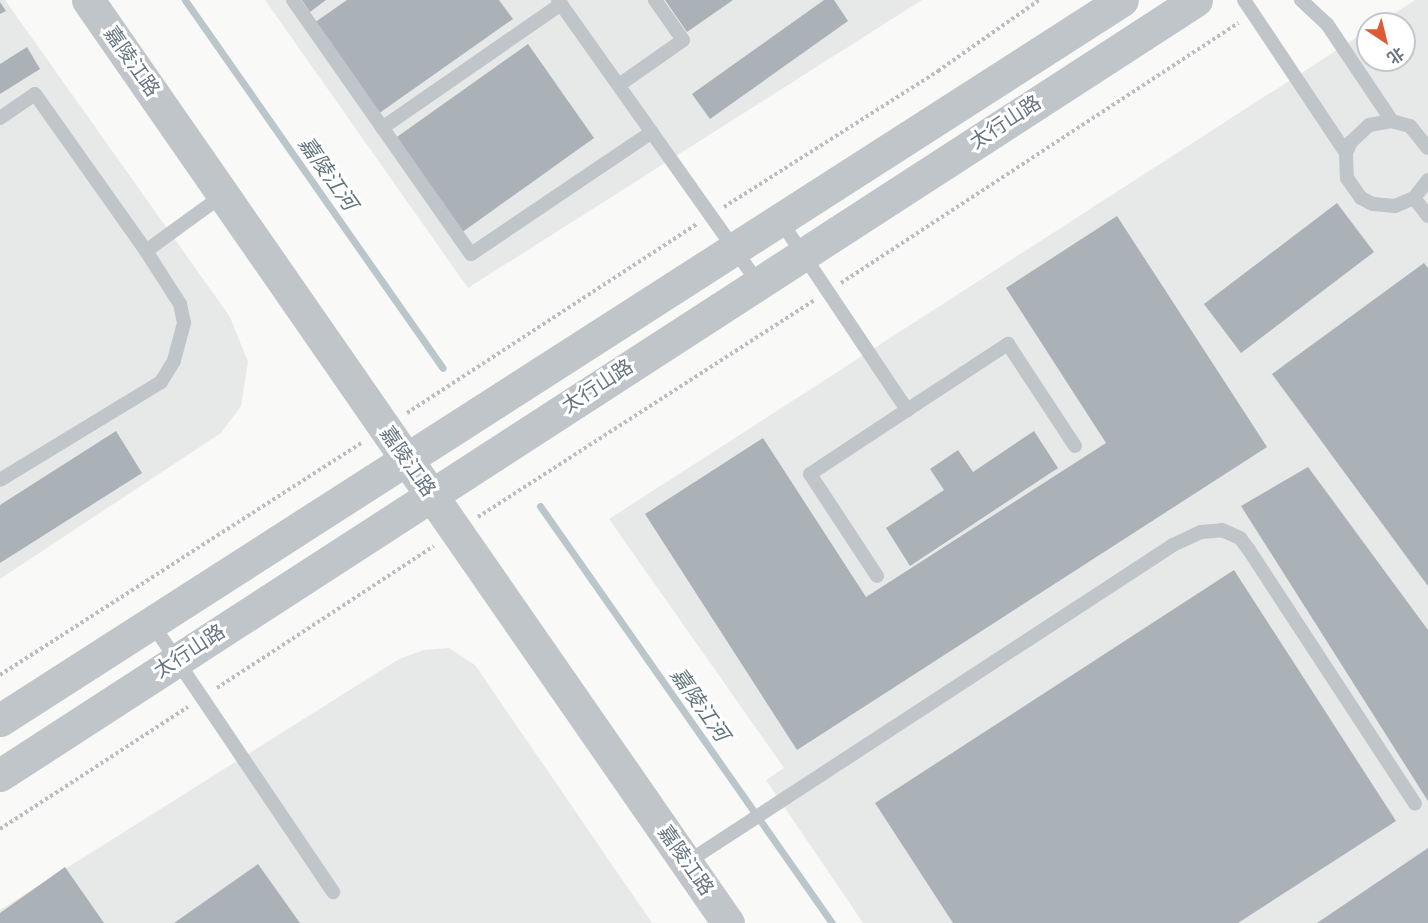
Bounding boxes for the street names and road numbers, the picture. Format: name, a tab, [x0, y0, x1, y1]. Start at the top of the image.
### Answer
street label: 嘉陵江路	[98, 22, 164, 102]
street label: 太行山路	[966, 91, 1046, 155]
street label: 太行山路	[558, 355, 638, 419]
street label: 嘉陵江路	[374, 422, 440, 502]
street label: 太行山路	[150, 620, 230, 684]
street label: 嘉陵江路	[652, 821, 718, 901]

